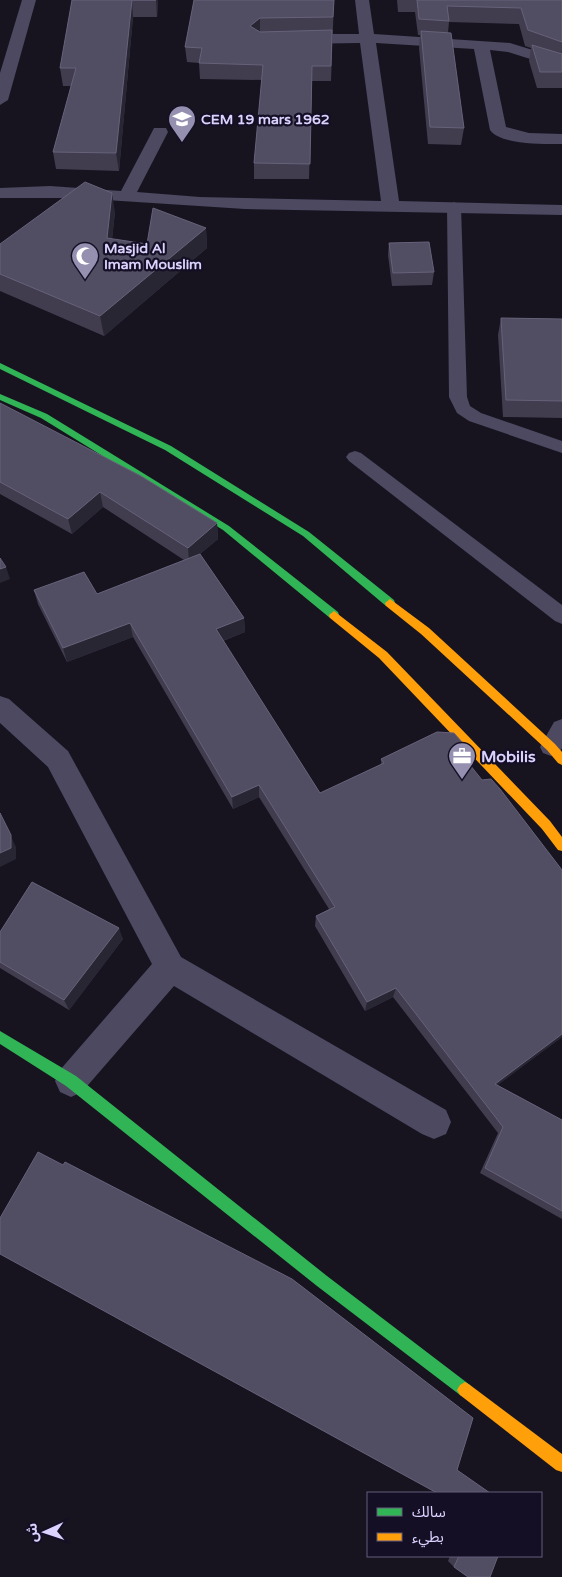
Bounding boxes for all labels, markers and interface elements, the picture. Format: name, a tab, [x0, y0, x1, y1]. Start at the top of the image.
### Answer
school or university icon: CEM 19 mars 1962	[167, 104, 197, 143]
place label: CEM 19 mars 1962	[201, 111, 330, 128]
place label: Masjid Al Imam Mouslim	[104, 240, 202, 273]
mosque icon: Masjid Al Imam Mouslim	[70, 241, 100, 280]
office icon: Mobilis	[447, 741, 477, 780]
place label: Mobilis	[481, 747, 536, 767]
legend	[367, 1492, 542, 1557]
text: سالك	[412, 1503, 446, 1521]
north arrow	[20, 1507, 70, 1557]
text: ش	[24, 1523, 42, 1543]
text: بطيء	[412, 1528, 444, 1548]

